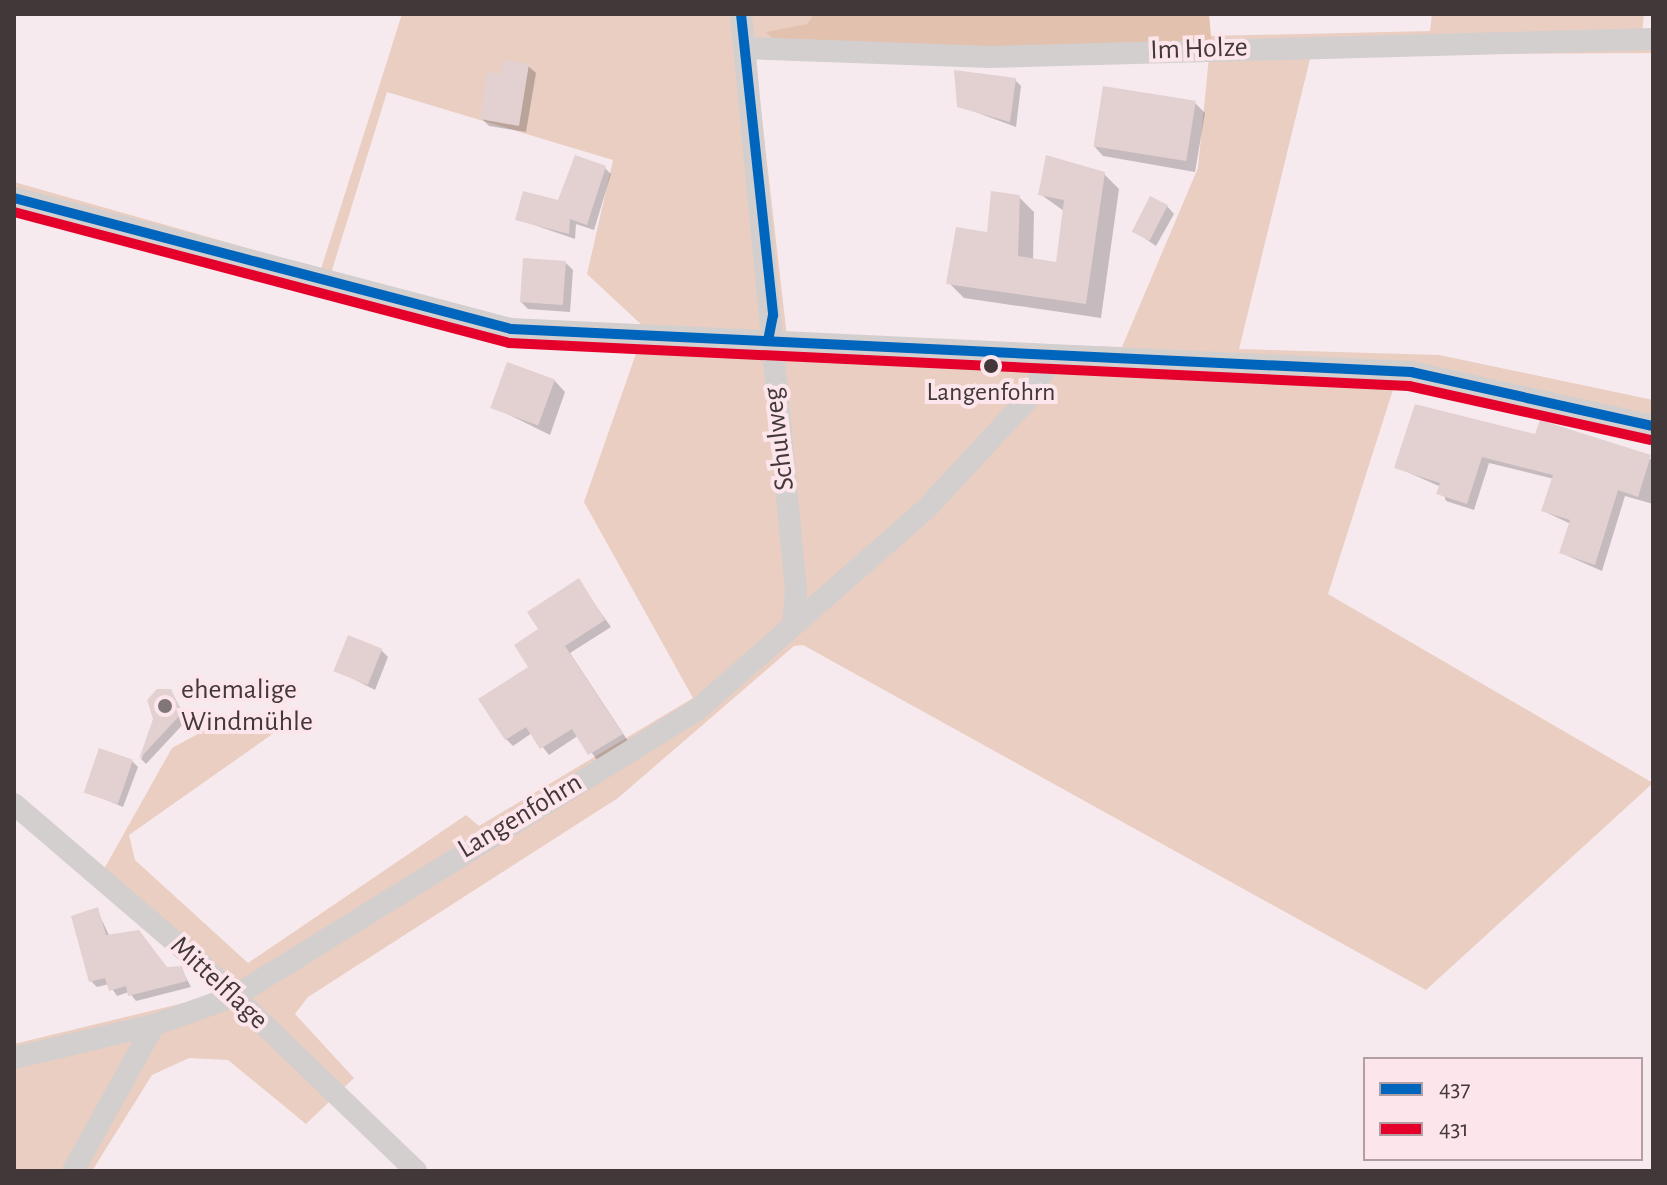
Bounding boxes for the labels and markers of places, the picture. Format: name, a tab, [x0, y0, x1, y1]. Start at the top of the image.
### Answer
marker: Langenfohrn	[983, 358, 999, 374]
place label: Langenfohrn	[926, 377, 1056, 409]
place label: ehemalige Windmühle	[181, 673, 313, 739]
marker: ehemalige Windmühle	[156, 697, 174, 715]

